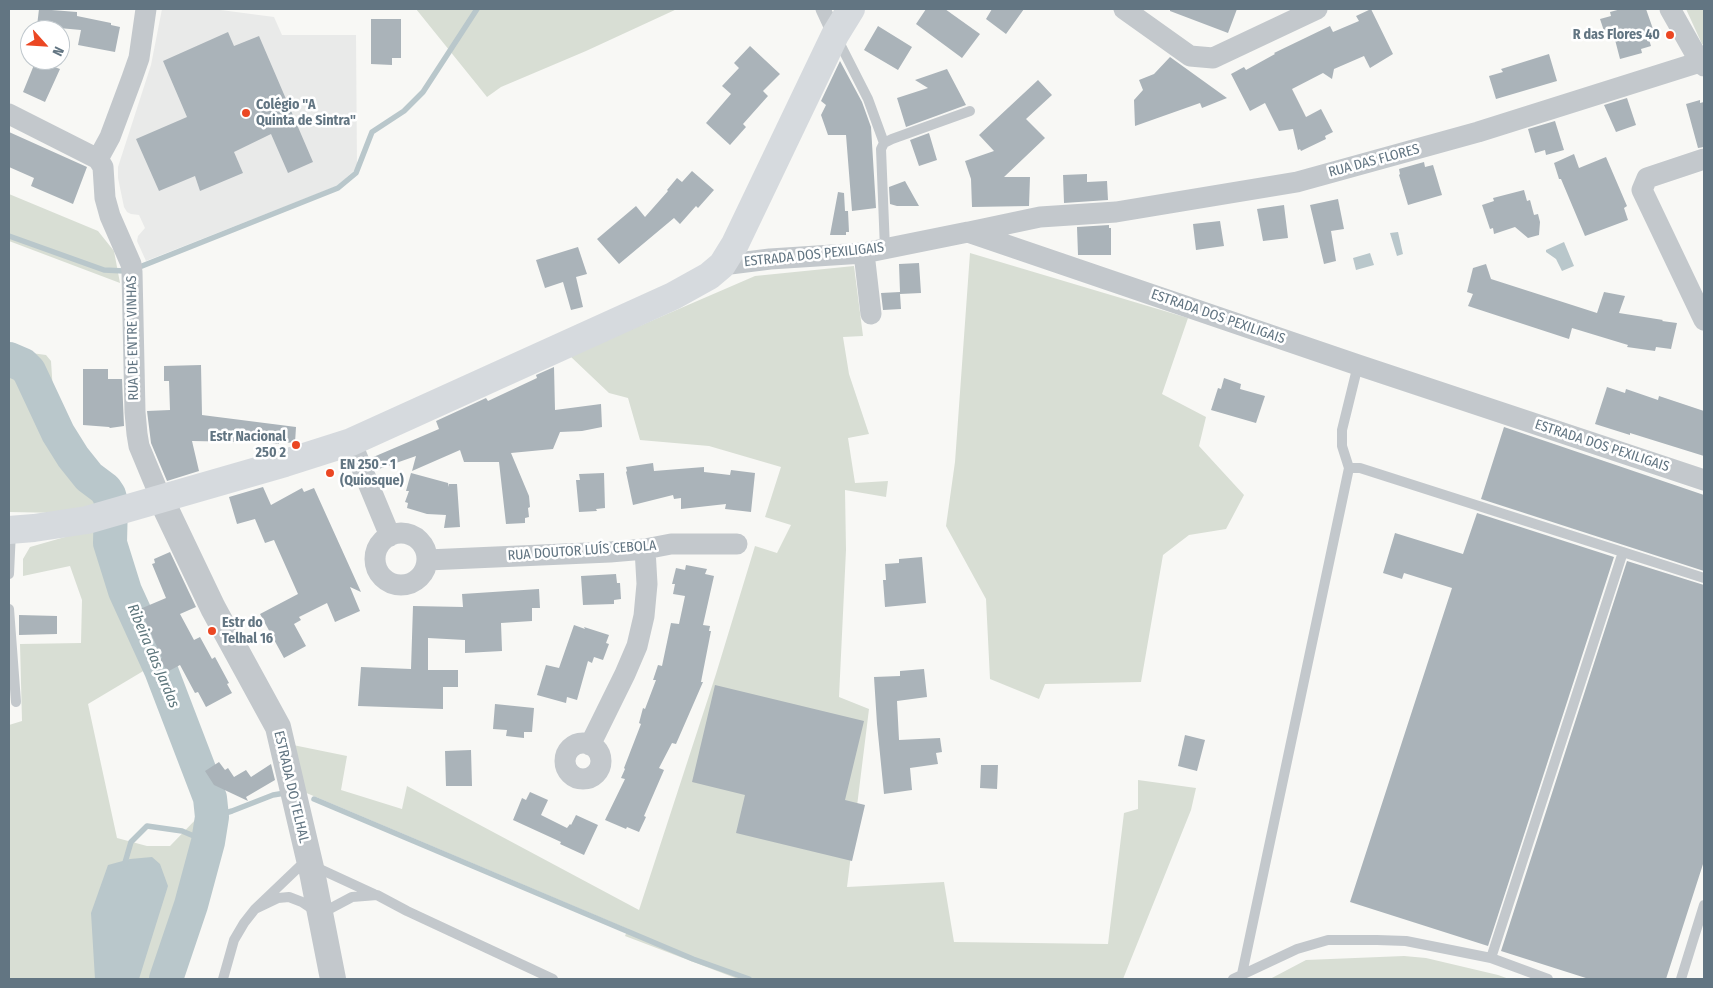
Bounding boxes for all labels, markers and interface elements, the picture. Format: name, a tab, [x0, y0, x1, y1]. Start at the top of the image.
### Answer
north arrow	[20, 20, 70, 70]
place label: R das Flores 40	[1573, 27, 1660, 43]
marker: R das Flores 40	[1664, 29, 1676, 41]
text: N	[49, 44, 68, 59]
place label: Colégio "A Quinta de Sintra"	[256, 97, 356, 130]
marker: Colégio "A Quinta de Sintra"	[240, 107, 252, 119]
street label: RUA DAS FLORES	[1327, 141, 1421, 181]
street label: ESTRADA DOS PEXILIGAIS	[743, 239, 885, 271]
street label: RUA DE ENTRE VINHAS	[124, 275, 142, 401]
street label: ESTRADA DOS PEXILIGAIS	[1149, 286, 1287, 348]
street label: ESTRADA DOS PEXILIGAIS	[1533, 416, 1671, 476]
place label: Estr Nacional 250 2	[210, 429, 286, 462]
marker: Estr Nacional 250 2	[290, 439, 302, 451]
place label: EN 250 - 1 (Quiosque)	[340, 457, 404, 490]
marker: EN 250 - 1 (Quiosque)	[324, 467, 336, 479]
street label: RUA DOUTOR LUÍS CEBOLA	[507, 537, 657, 565]
water label: Ribeira das Jardas	[123, 601, 183, 711]
place label: Estr do Telhal 16	[222, 615, 273, 648]
marker: Estr do Telhal 16	[206, 625, 218, 637]
street label: ESTRADA DO TELHAL	[270, 729, 312, 845]

